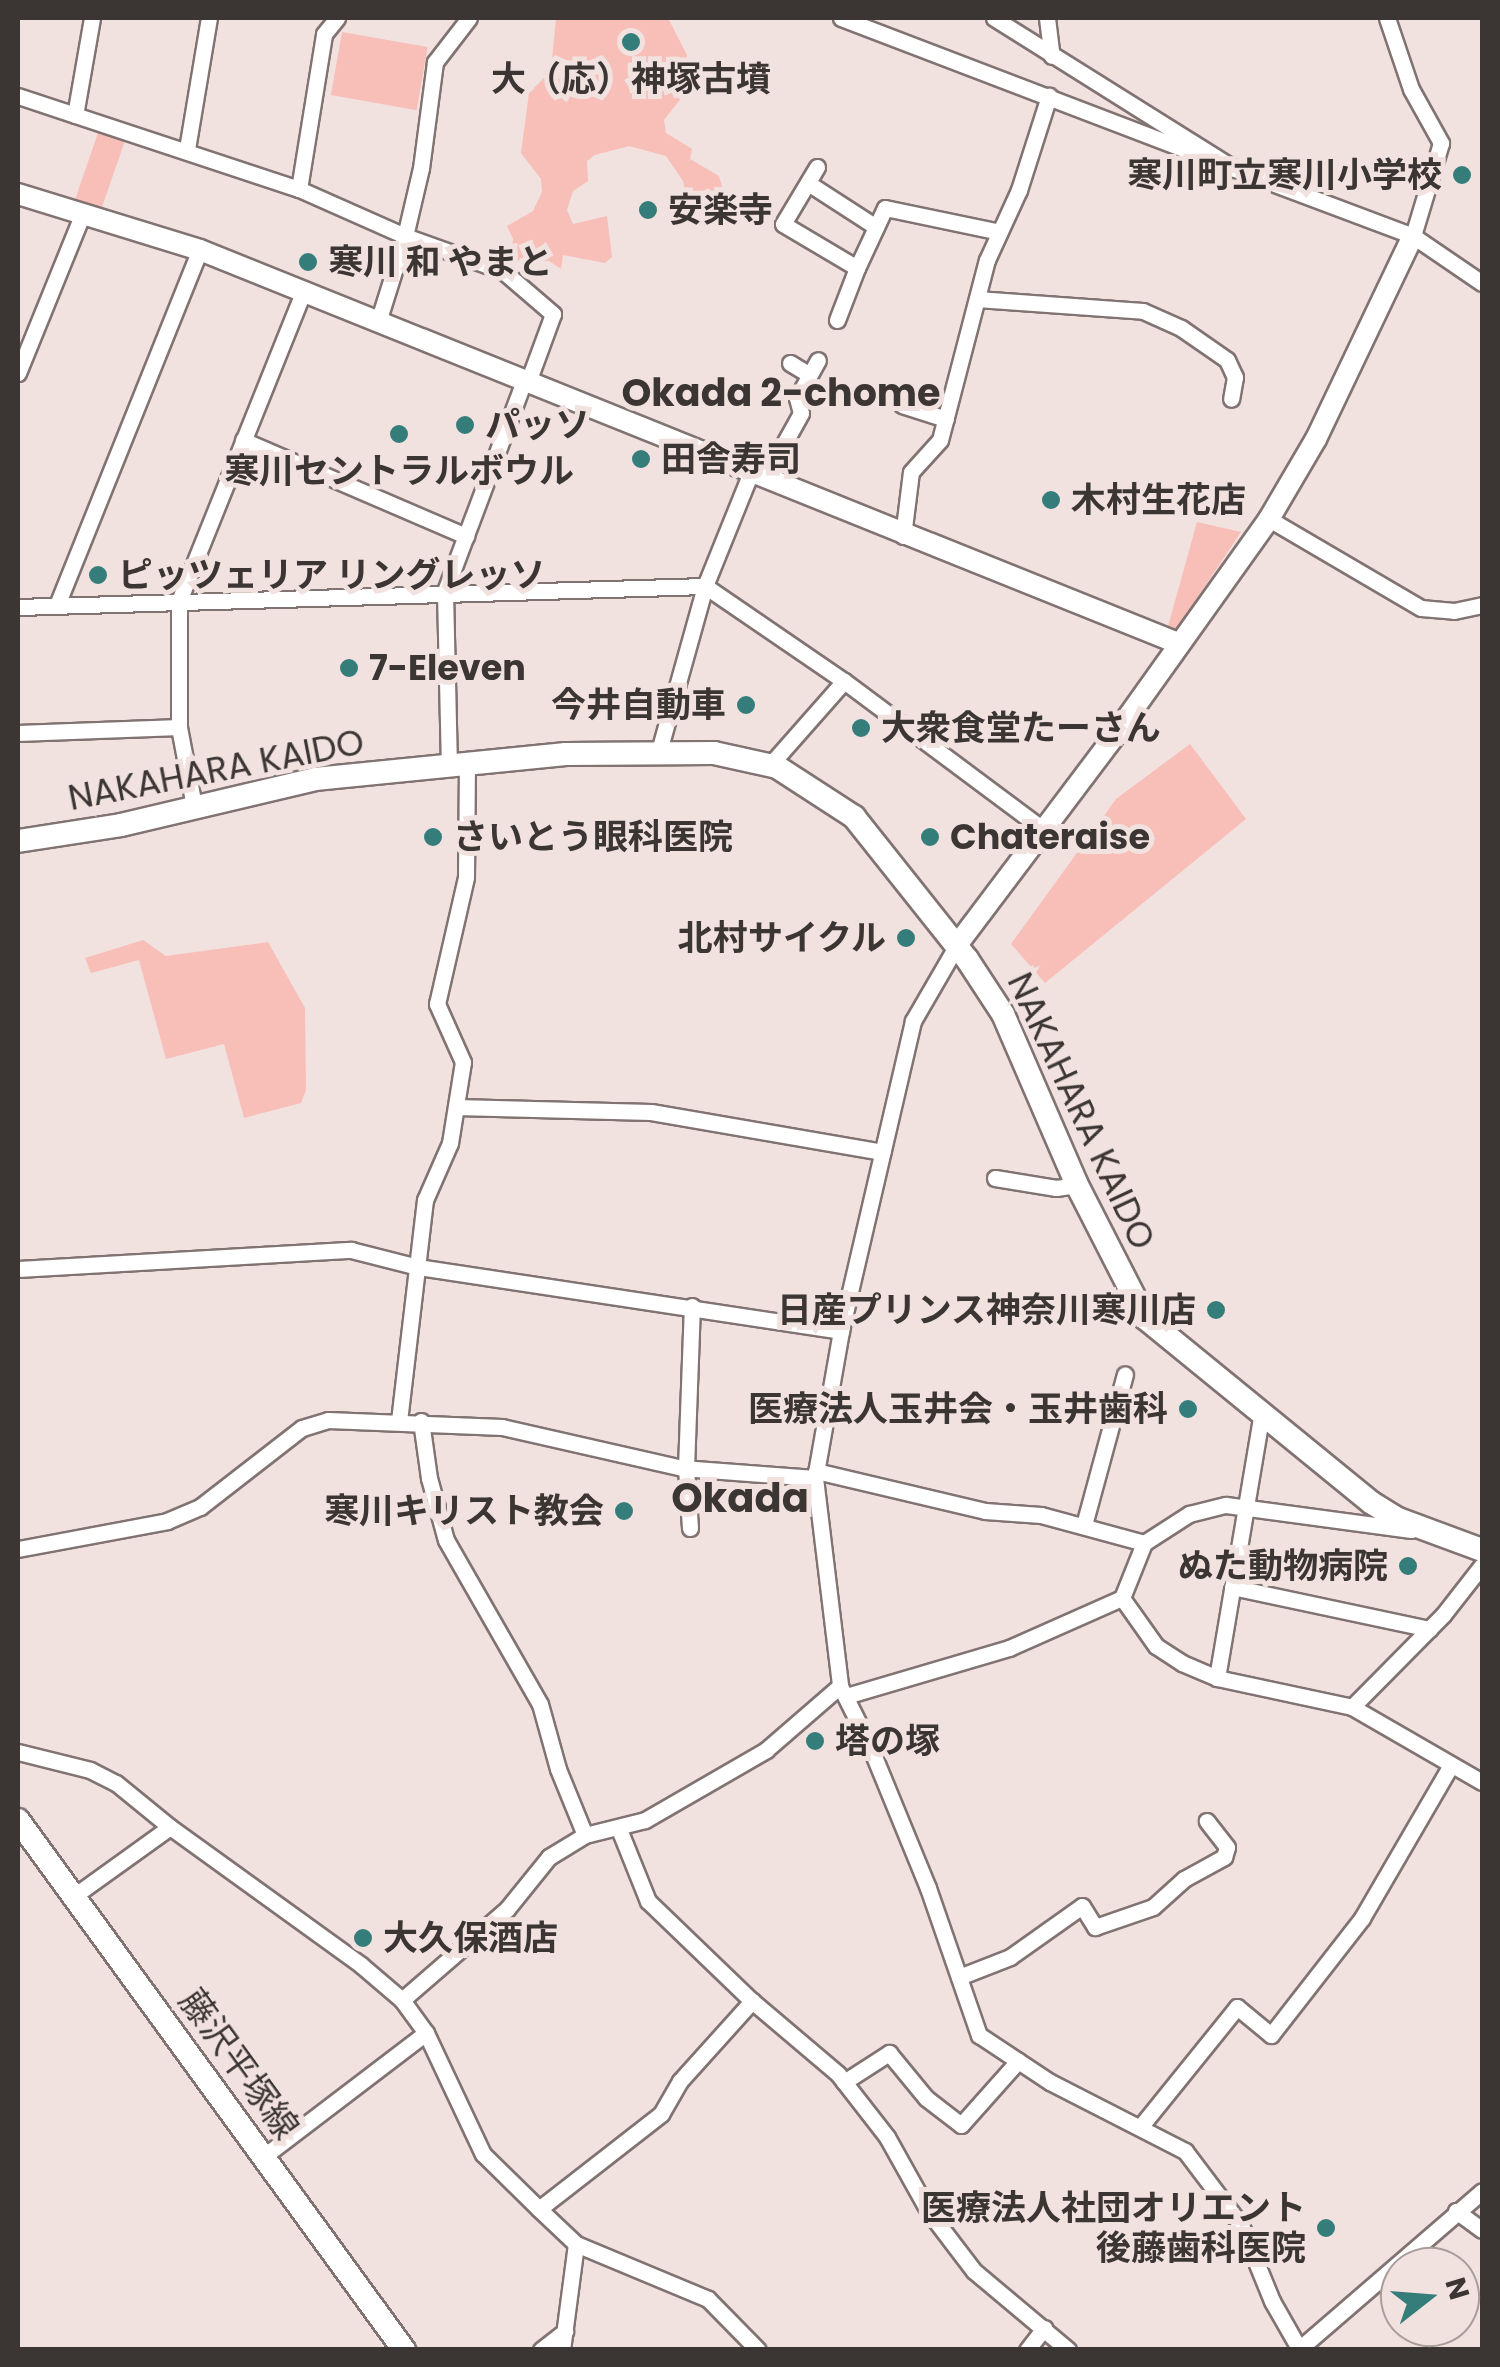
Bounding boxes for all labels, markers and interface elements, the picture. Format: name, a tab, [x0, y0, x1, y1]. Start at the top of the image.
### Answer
marker: 大（応）神塚古墳	[620, 31, 642, 53]
place label: 大（応）神塚古墳	[491, 58, 771, 100]
place label: 寒川町立寒川小学校	[1127, 154, 1442, 196]
marker: 寒川町立寒川小学校	[1451, 164, 1473, 186]
place label: 安楽寺	[668, 189, 773, 231]
marker: 安楽寺	[637, 199, 659, 221]
place label: 寒川 和 やまと	[328, 241, 553, 283]
marker: 寒川 和 やまと	[297, 251, 319, 273]
district label: Okada 2-chome	[621, 370, 941, 416]
place label: パッソ	[485, 404, 590, 446]
marker: パッソ	[454, 414, 476, 436]
marker: 寒川セントラルボウル	[388, 423, 410, 445]
place label: 田舎寿司	[661, 438, 801, 480]
marker: 田舎寿司	[630, 448, 652, 470]
place label: 寒川セントラルボウル	[224, 450, 574, 492]
place label: 木村生花店	[1071, 479, 1246, 521]
marker: 木村生花店	[1040, 489, 1062, 511]
place label: ピッツェリア リングレッソ	[118, 554, 545, 596]
marker: ピッツェリア リングレッソ	[87, 564, 109, 586]
place label: 7-Eleven	[369, 647, 526, 689]
marker: 7-Eleven	[338, 657, 360, 679]
place label: 今井自動車	[551, 684, 726, 726]
marker: 今井自動車	[735, 694, 757, 716]
place label: 大衆食堂たーさん	[881, 707, 1161, 749]
marker: 大衆食堂たーさん	[850, 717, 872, 739]
street label: NAKAHARA KAIDO	[65, 721, 367, 819]
place label: さいとう眼科医院	[453, 816, 733, 858]
place label: Chateraise	[950, 816, 1150, 858]
marker: さいとう眼科医院	[422, 826, 444, 848]
marker: Chateraise	[919, 826, 941, 848]
place label: 北村サイクル	[676, 917, 886, 959]
marker: 北村サイクル	[895, 927, 917, 949]
street label: NAKAHARA KAIDO	[999, 966, 1163, 1256]
place label: 日産プリンス神奈川寒川店	[776, 1289, 1196, 1331]
marker: 日産プリンス神奈川寒川店	[1205, 1299, 1227, 1321]
place label: 医療法人玉井会・玉井歯科	[748, 1388, 1168, 1430]
marker: 医療法人玉井会・玉井歯科	[1177, 1398, 1199, 1420]
district label: Okada	[671, 1474, 809, 1522]
place label: 寒川キリスト教会	[324, 1490, 604, 1532]
marker: 寒川キリスト教会	[613, 1500, 635, 1522]
place label: ぬた動物病院	[1178, 1545, 1388, 1587]
marker: ぬた動物病院	[1397, 1555, 1419, 1577]
place label: 塔の塚	[835, 1720, 940, 1762]
marker: 塔の塚	[804, 1730, 826, 1752]
place label: 大久保酒店	[383, 1917, 558, 1959]
marker: 大久保酒店	[352, 1927, 374, 1949]
street label: 藤沢平塚線	[171, 1981, 307, 2147]
place label: 医療法人社団オリエント 後藤歯科医院	[921, 2187, 1306, 2269]
marker: 医療法人社団オリエント 後藤歯科医院	[1315, 2217, 1337, 2239]
north arrow	[1380, 2247, 1480, 2347]
text: N	[1436, 2273, 1479, 2304]

